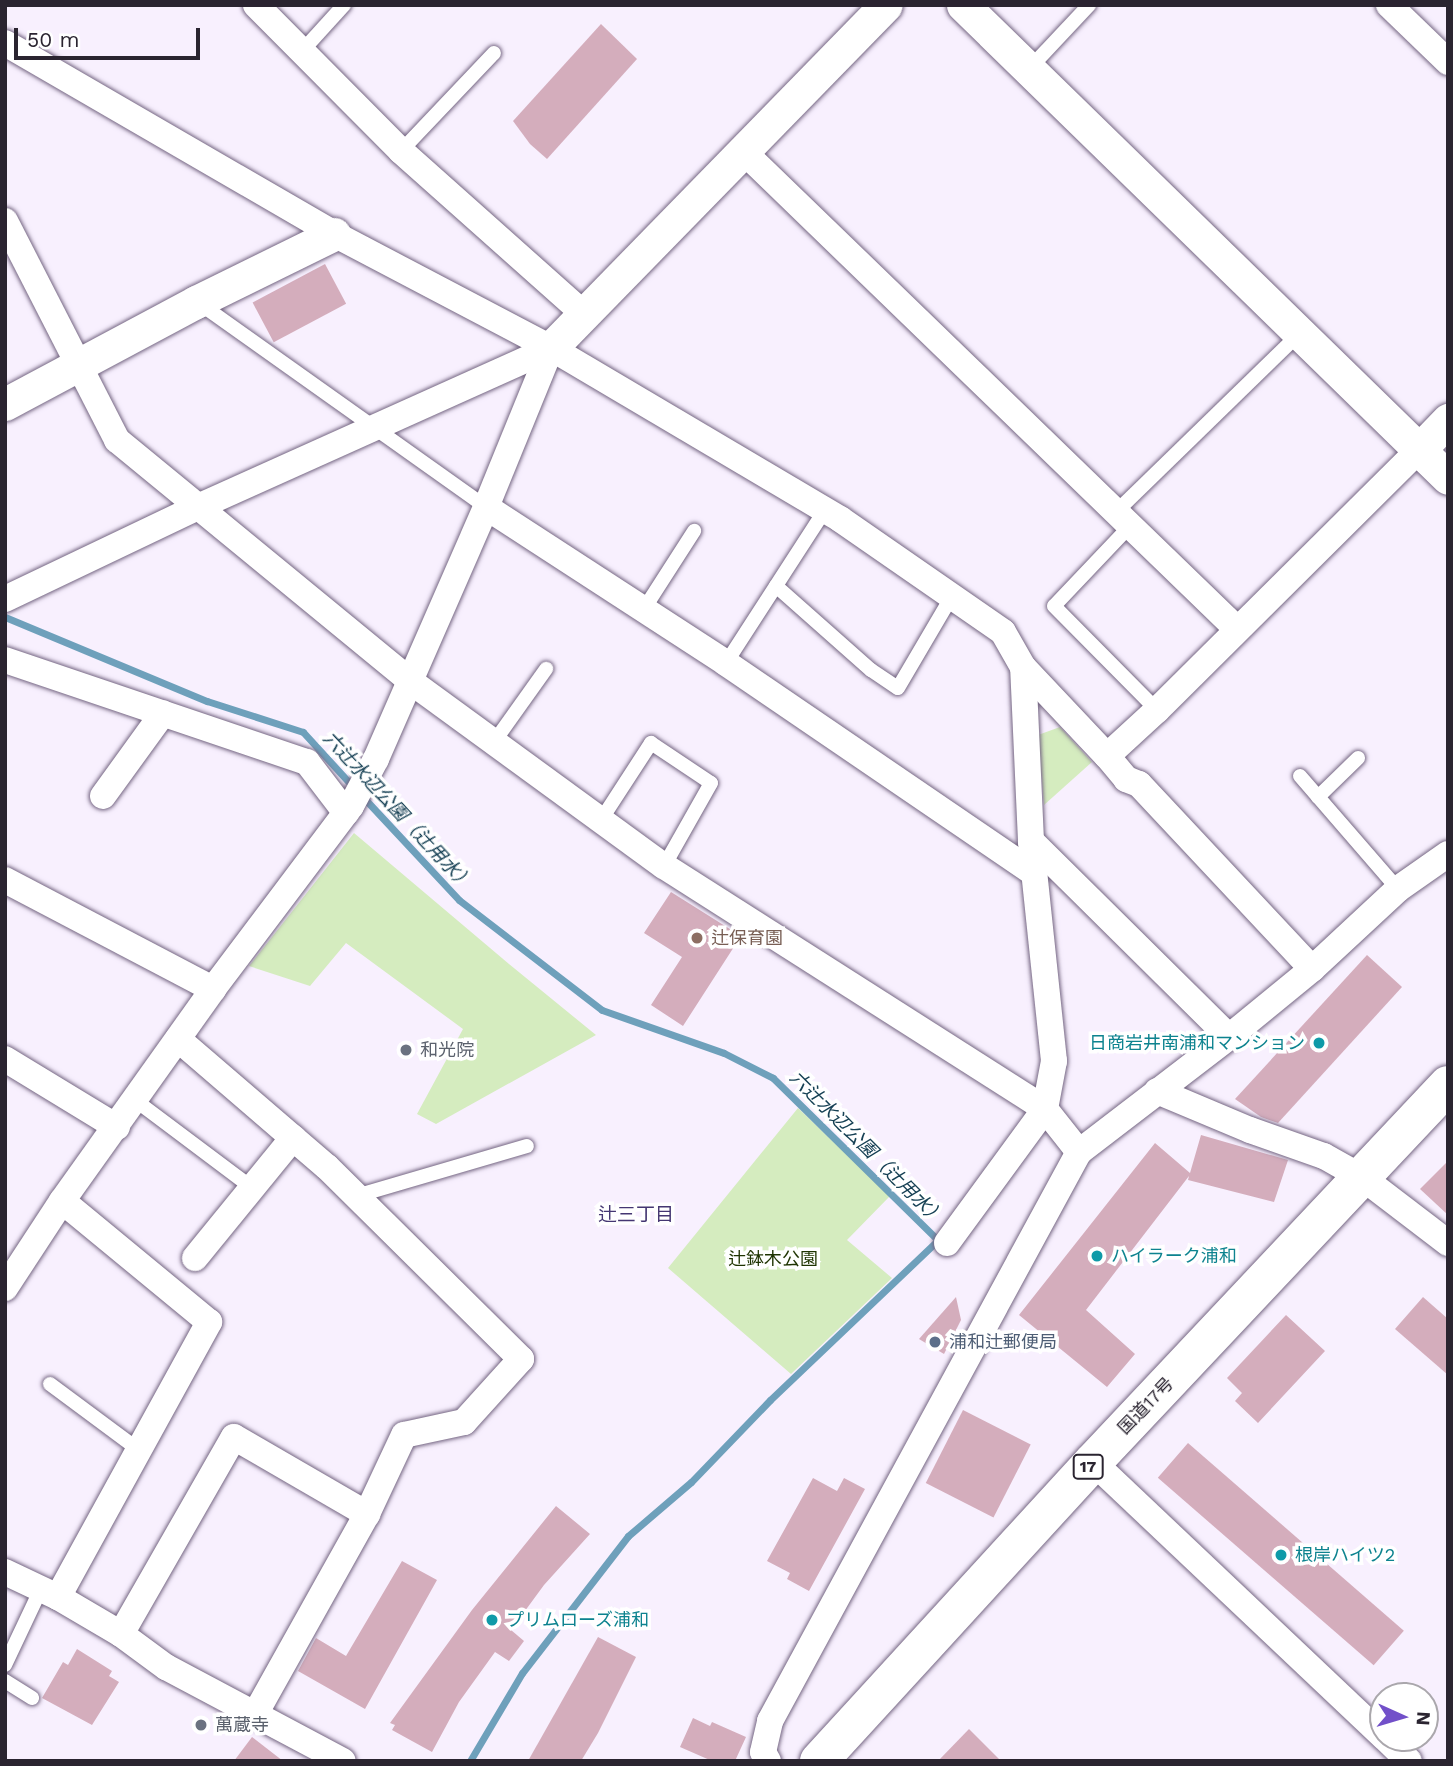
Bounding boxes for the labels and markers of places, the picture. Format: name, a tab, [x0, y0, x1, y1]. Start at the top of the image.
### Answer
place label: 辻保育園	[711, 927, 783, 949]
marker: 辻保育園	[689, 930, 705, 946]
place label: 日商岩井南浦和マンション	[1089, 1032, 1305, 1054]
marker: 日商岩井南浦和マンション	[1311, 1035, 1327, 1051]
place label: 和光院	[420, 1039, 474, 1061]
marker: 和光院	[398, 1042, 414, 1058]
place label: ハイラーク浦和	[1111, 1245, 1237, 1267]
marker: ハイラーク浦和	[1089, 1248, 1105, 1264]
place label: 浦和辻郵便局	[949, 1331, 1057, 1353]
marker: 浦和辻郵便局	[927, 1334, 943, 1350]
place label: 根岸ハイツ2	[1295, 1544, 1395, 1566]
marker: 根岸ハイツ2	[1273, 1547, 1289, 1563]
place label: プリムローズ浦和	[506, 1609, 650, 1631]
marker: プリムローズ浦和	[484, 1612, 500, 1628]
place label: 萬蔵寺	[215, 1714, 269, 1736]
marker: 萬蔵寺	[193, 1717, 209, 1733]

